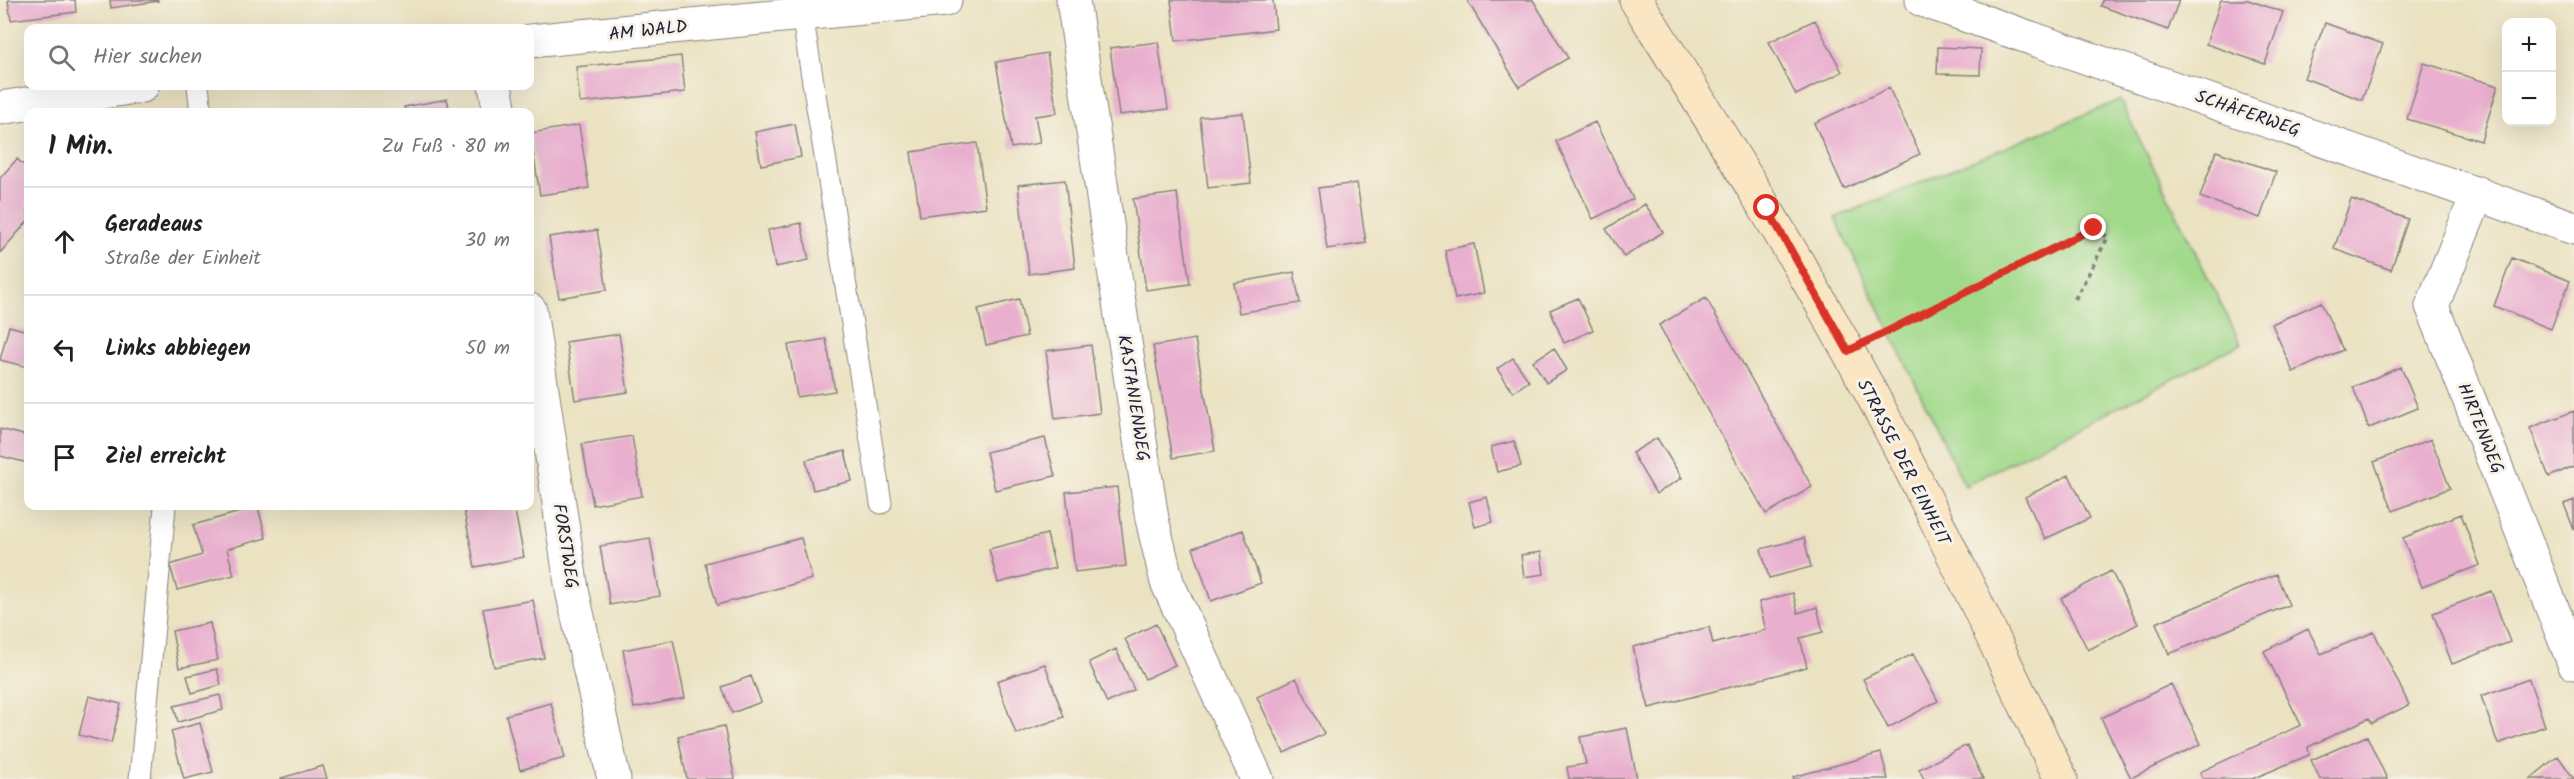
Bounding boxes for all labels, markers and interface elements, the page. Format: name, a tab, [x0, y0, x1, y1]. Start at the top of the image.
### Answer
street label: AM WALD	[607, 13, 689, 50]
map controls	[2502, 18, 2556, 126]
button: +	[2502, 18, 2556, 72]
search box	[24, 24, 534, 90]
text: Hier suchen	[93, 40, 202, 75]
icon: search	[45, 41, 78, 74]
button: −	[2502, 72, 2556, 126]
street label: SCHÄFERWEG	[2191, 83, 2304, 146]
text: 1 Min.	[48, 126, 113, 168]
text: Zu Fuß · 80 m	[381, 131, 510, 163]
route start	[1753, 194, 1779, 220]
text: Geradeaus	[105, 208, 203, 243]
route end	[2080, 214, 2106, 240]
icon: ahead	[48, 225, 81, 258]
text: 30 m	[465, 225, 510, 257]
text: Straße der Einheit	[105, 243, 261, 275]
text: Links abbiegen	[105, 332, 251, 367]
icon: left	[48, 333, 81, 366]
text: 50 m	[465, 333, 510, 365]
street label: KASTANIENWEG	[1108, 333, 1157, 464]
street label: STRASSE DER EINHEIT	[1848, 374, 1958, 552]
street label: HIRTENWEG	[2448, 379, 2511, 479]
text: Ziel erreicht	[105, 440, 226, 475]
icon: arrive	[48, 441, 81, 474]
street label: FORSTWEG	[543, 502, 586, 591]

